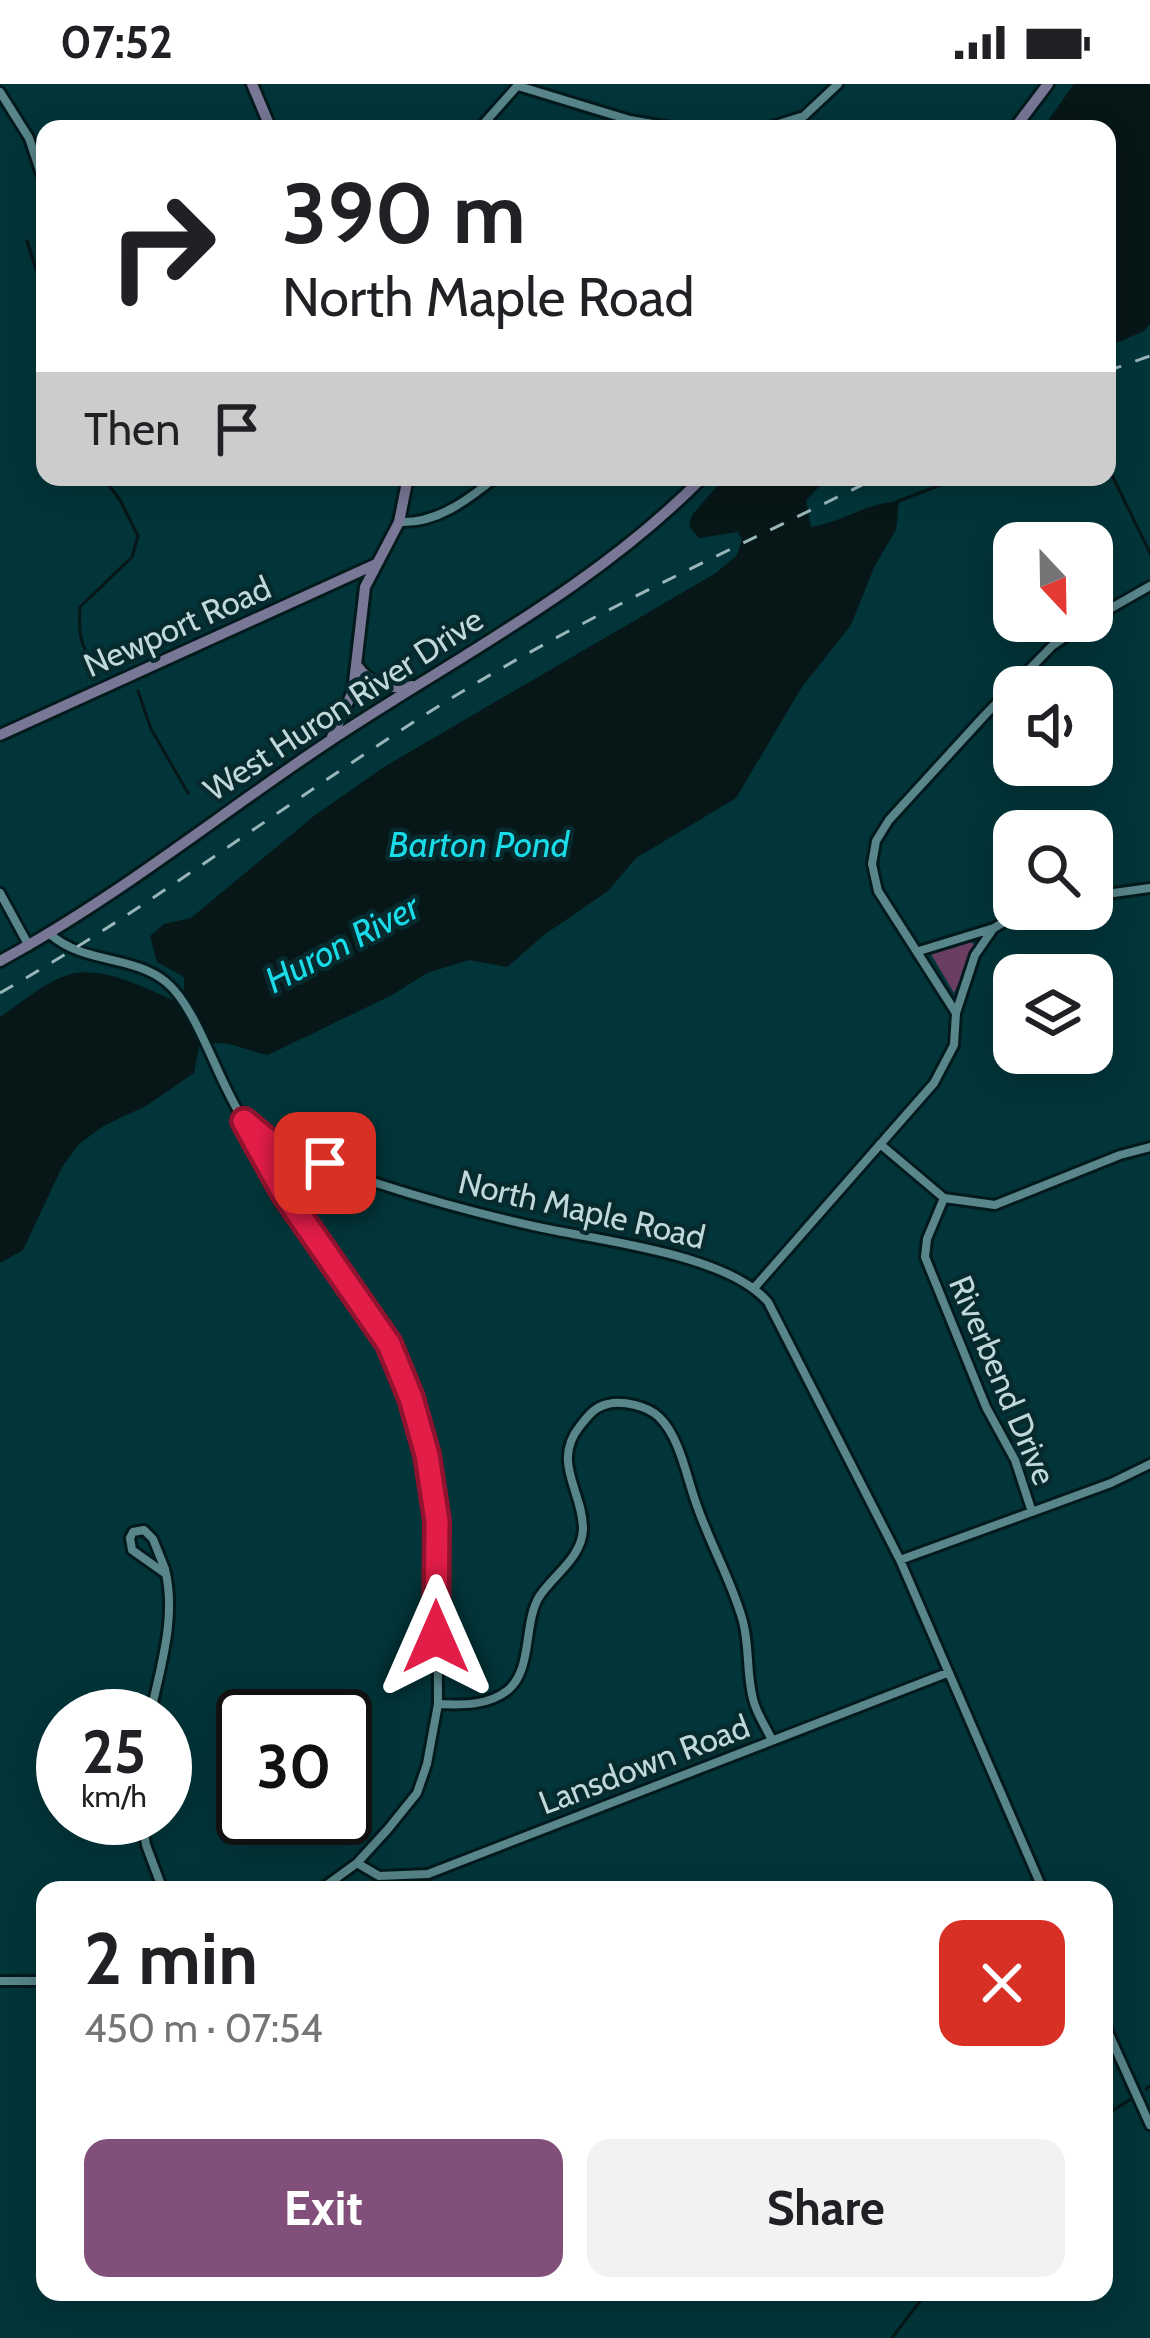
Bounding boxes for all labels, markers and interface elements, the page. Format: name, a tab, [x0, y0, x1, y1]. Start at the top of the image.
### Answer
text: 07:52	[60, 15, 173, 69]
text: 390 m	[282, 162, 526, 264]
icon: right	[84, 168, 240, 324]
text: North Maple Road	[282, 264, 695, 330]
icon: arrive	[204, 396, 270, 462]
text: Then	[84, 402, 180, 456]
north arrow	[993, 522, 1113, 642]
map controls	[993, 522, 1113, 1074]
street label: Newport Road	[77, 567, 277, 685]
street label: West Huron River Drive	[196, 599, 490, 809]
button: sound	[993, 666, 1113, 786]
button: search	[993, 810, 1113, 930]
water label: Barton Pond	[389, 822, 571, 866]
water label: Huron River	[257, 883, 428, 1002]
button: layers	[993, 954, 1113, 1074]
pin	[274, 1112, 376, 1214]
icon: arrive	[292, 1130, 358, 1196]
street label: North Maple Road	[455, 1161, 709, 1257]
street label: Riverbend Drive	[941, 1269, 1065, 1491]
position arrow	[373, 1574, 499, 1700]
speed limit sign: 30	[216, 1689, 372, 1845]
street label: Lansdown Road	[533, 1706, 755, 1822]
text: 25	[82, 1715, 146, 1788]
text: km/h	[81, 1778, 147, 1815]
text: 2 min	[84, 1915, 258, 2002]
button: close	[939, 1920, 1065, 2046]
text: 450 m · 07:54	[84, 2004, 323, 2052]
button: Exit	[84, 2139, 563, 2277]
button: Share	[587, 2139, 1065, 2277]

